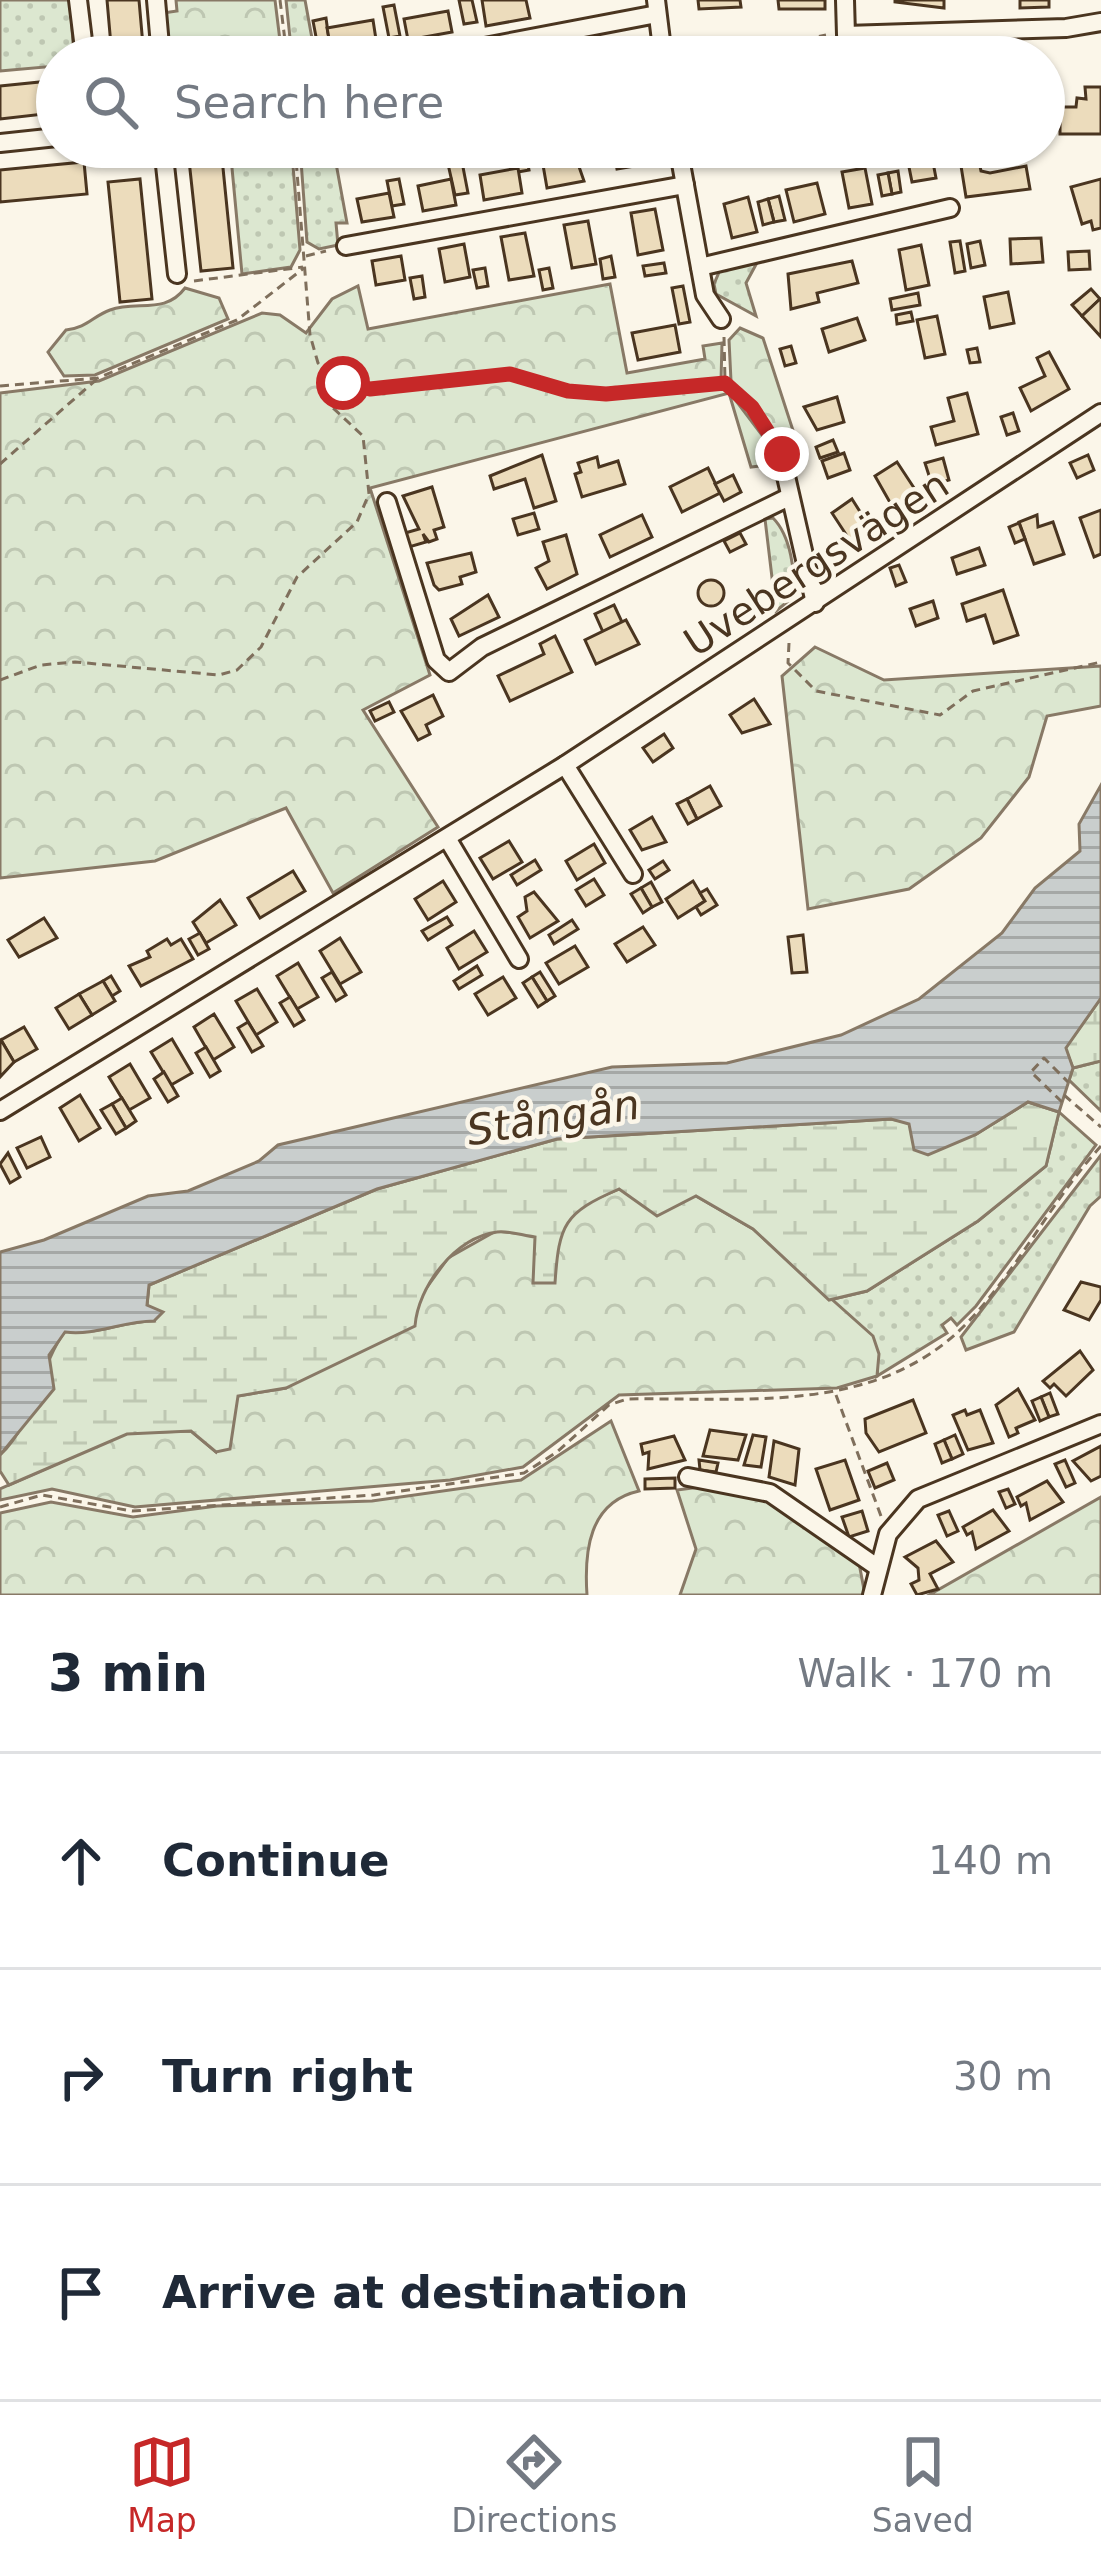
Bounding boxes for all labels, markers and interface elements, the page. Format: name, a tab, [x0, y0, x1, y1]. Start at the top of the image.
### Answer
search box	[36, 36, 1065, 168]
icon: search	[78, 69, 144, 135]
text: Search here	[174, 76, 444, 129]
route start	[316, 356, 370, 410]
route end	[755, 427, 809, 481]
street label: Uvebergsvägen	[676, 461, 957, 665]
water label: Stångån	[463, 1080, 643, 1155]
text: 3 min	[48, 1644, 208, 1703]
text: Walk · 170 m	[798, 1651, 1053, 1696]
icon: ahead	[48, 1828, 114, 1894]
text: Continue	[162, 1834, 390, 1887]
text: 140 m	[928, 1838, 1053, 1883]
icon: right	[48, 2044, 114, 2110]
text: Turn right	[162, 2050, 413, 2103]
text: 30 m	[953, 2054, 1053, 2099]
icon: arrive	[48, 2260, 114, 2326]
text: Arrive at destination	[162, 2266, 688, 2319]
tab: Map	[127, 2429, 197, 2540]
tab: Directions	[451, 2429, 617, 2540]
tab: Saved	[872, 2429, 974, 2540]

